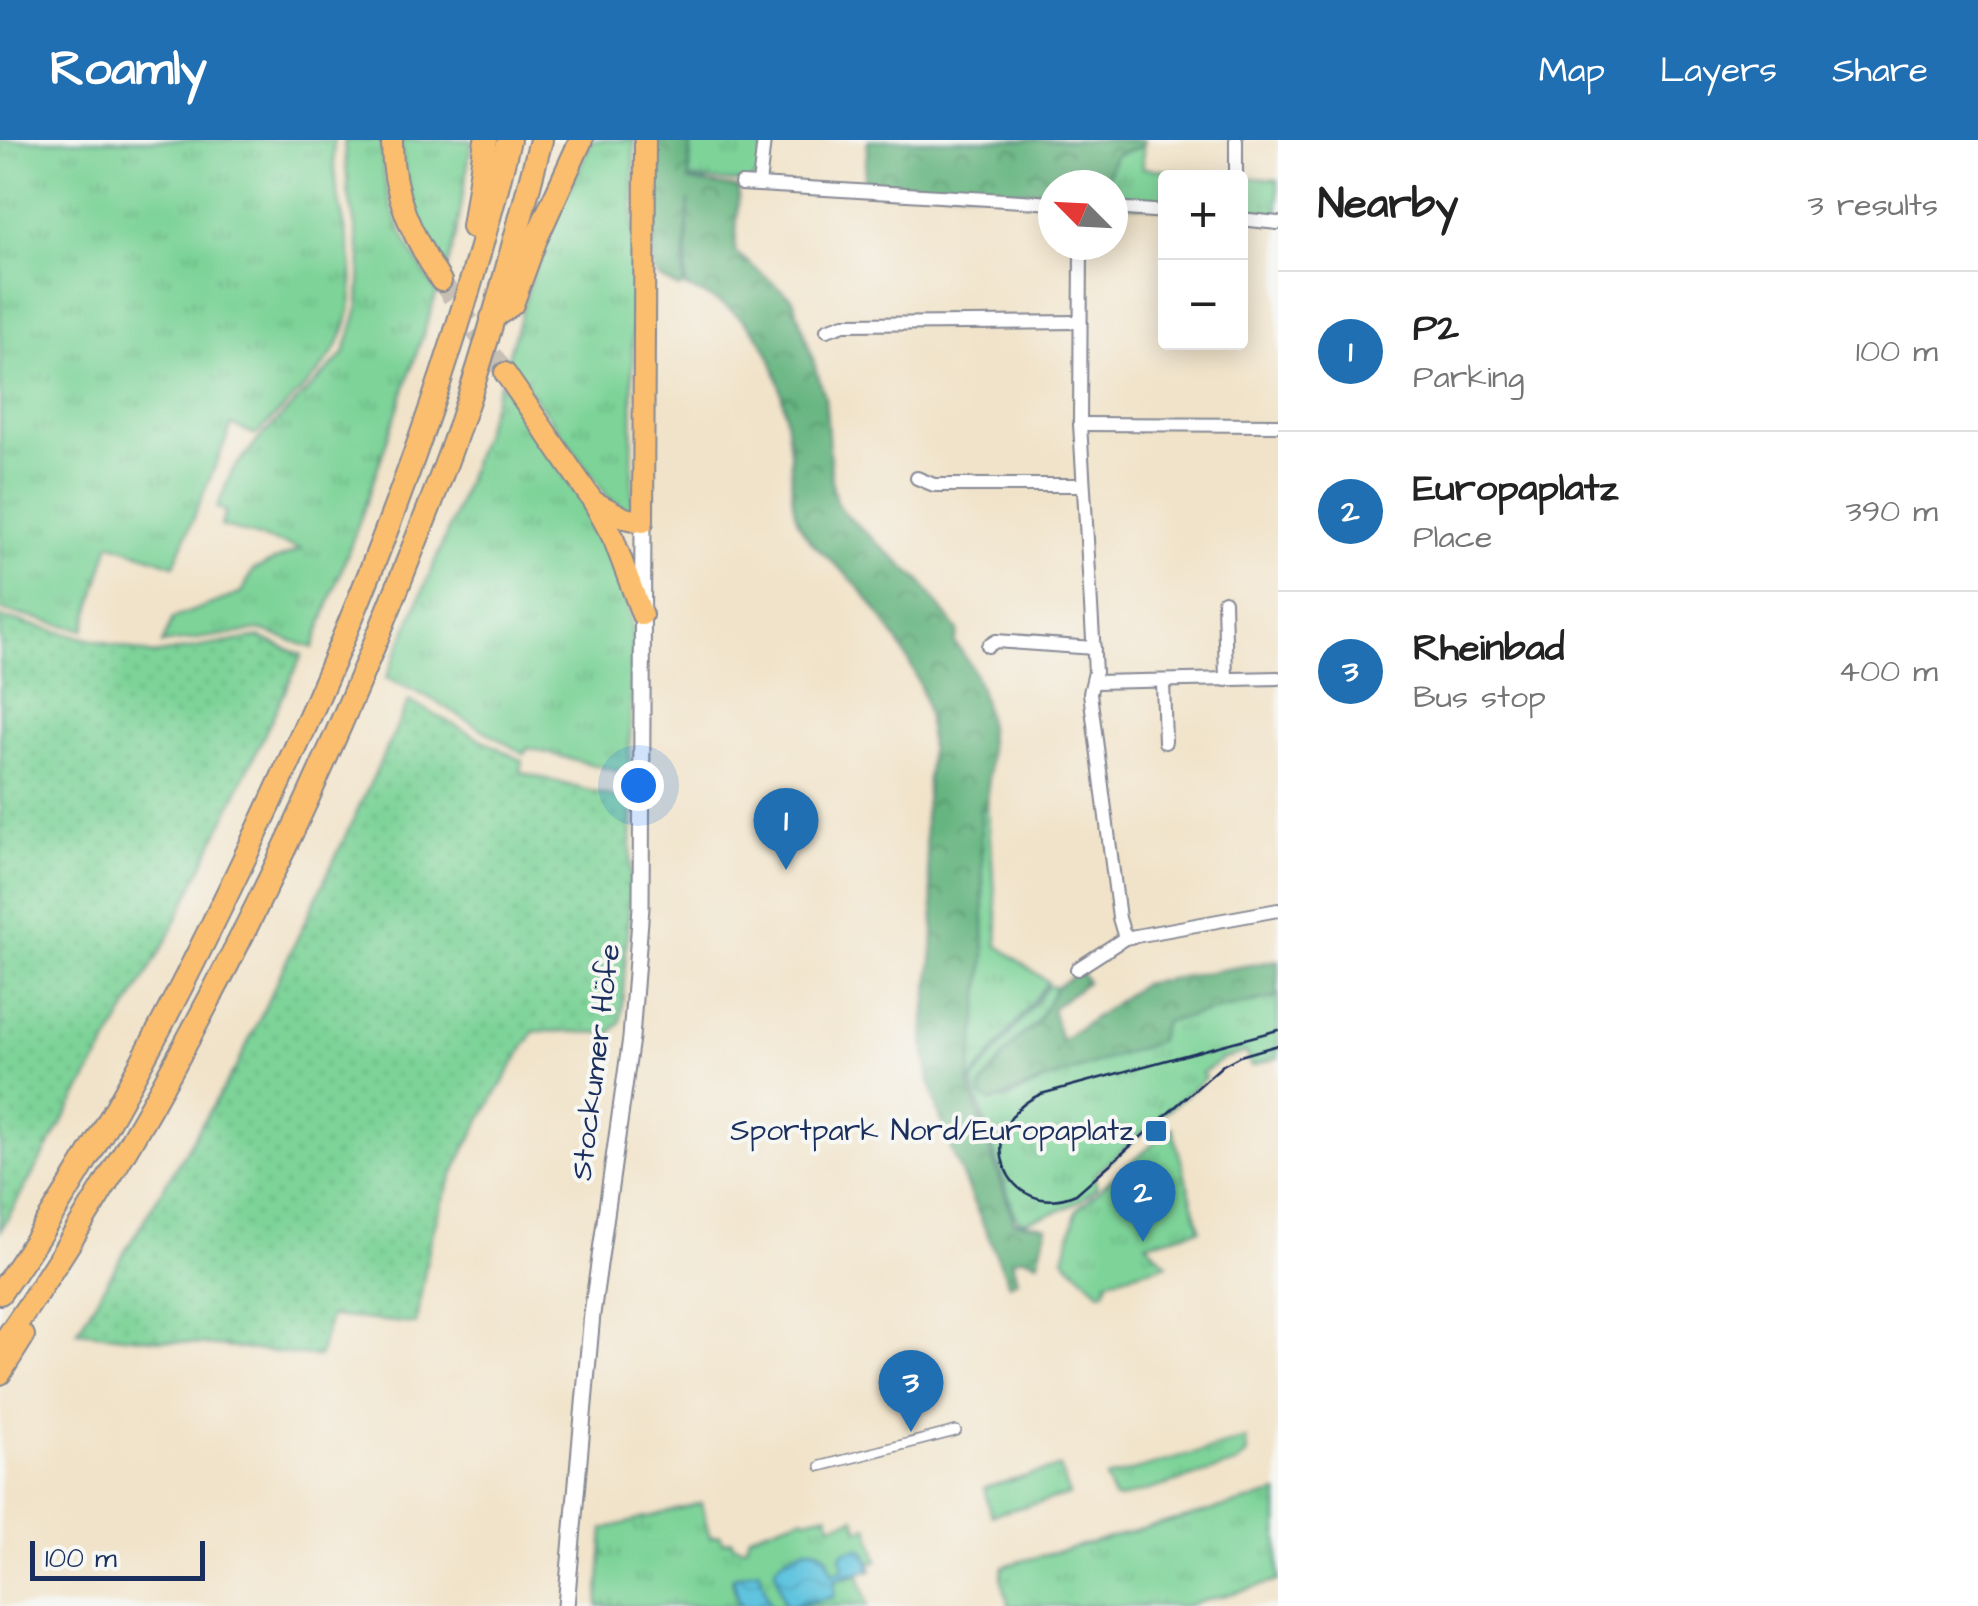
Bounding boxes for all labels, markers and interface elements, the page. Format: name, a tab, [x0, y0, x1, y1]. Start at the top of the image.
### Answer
text: Roamly	[50, 37, 207, 103]
text: Map	[1539, 46, 1605, 95]
text: Layers	[1660, 46, 1777, 95]
text: Share	[1832, 46, 1928, 95]
north arrow	[1038, 170, 1128, 260]
map controls	[1158, 170, 1248, 350]
button: +	[1158, 170, 1248, 260]
text: Nearby	[1318, 176, 1458, 234]
text: 3 results	[1808, 183, 1938, 228]
button: −	[1158, 260, 1248, 350]
text: P2	[1413, 303, 1459, 355]
text: 1	[1348, 329, 1353, 374]
text: 100 m	[1856, 329, 1938, 374]
text: Parking	[1413, 355, 1524, 400]
text: Europaplatz	[1413, 463, 1618, 515]
text: 2	[1341, 489, 1360, 534]
text: 390 m	[1846, 489, 1938, 534]
text: Place	[1413, 515, 1492, 560]
text: Rheinbad	[1413, 623, 1564, 675]
text: 3	[1342, 649, 1359, 694]
text: 400 m	[1838, 649, 1938, 694]
text: Bus stop	[1413, 675, 1546, 720]
your location	[613, 760, 664, 811]
pin: 1	[754, 788, 818, 870]
street label: Stockumer Höfe	[561, 941, 631, 1183]
place label: Sportpark Nord/Europaplatz	[730, 1110, 1134, 1152]
marker: Sportpark Nord/Europaplatz	[1143, 1118, 1169, 1144]
pin: 2	[1110, 1160, 1176, 1242]
pin: 3	[878, 1350, 944, 1432]
scale bar	[30, 1536, 205, 1580]
text: 100 m	[45, 1539, 117, 1578]

